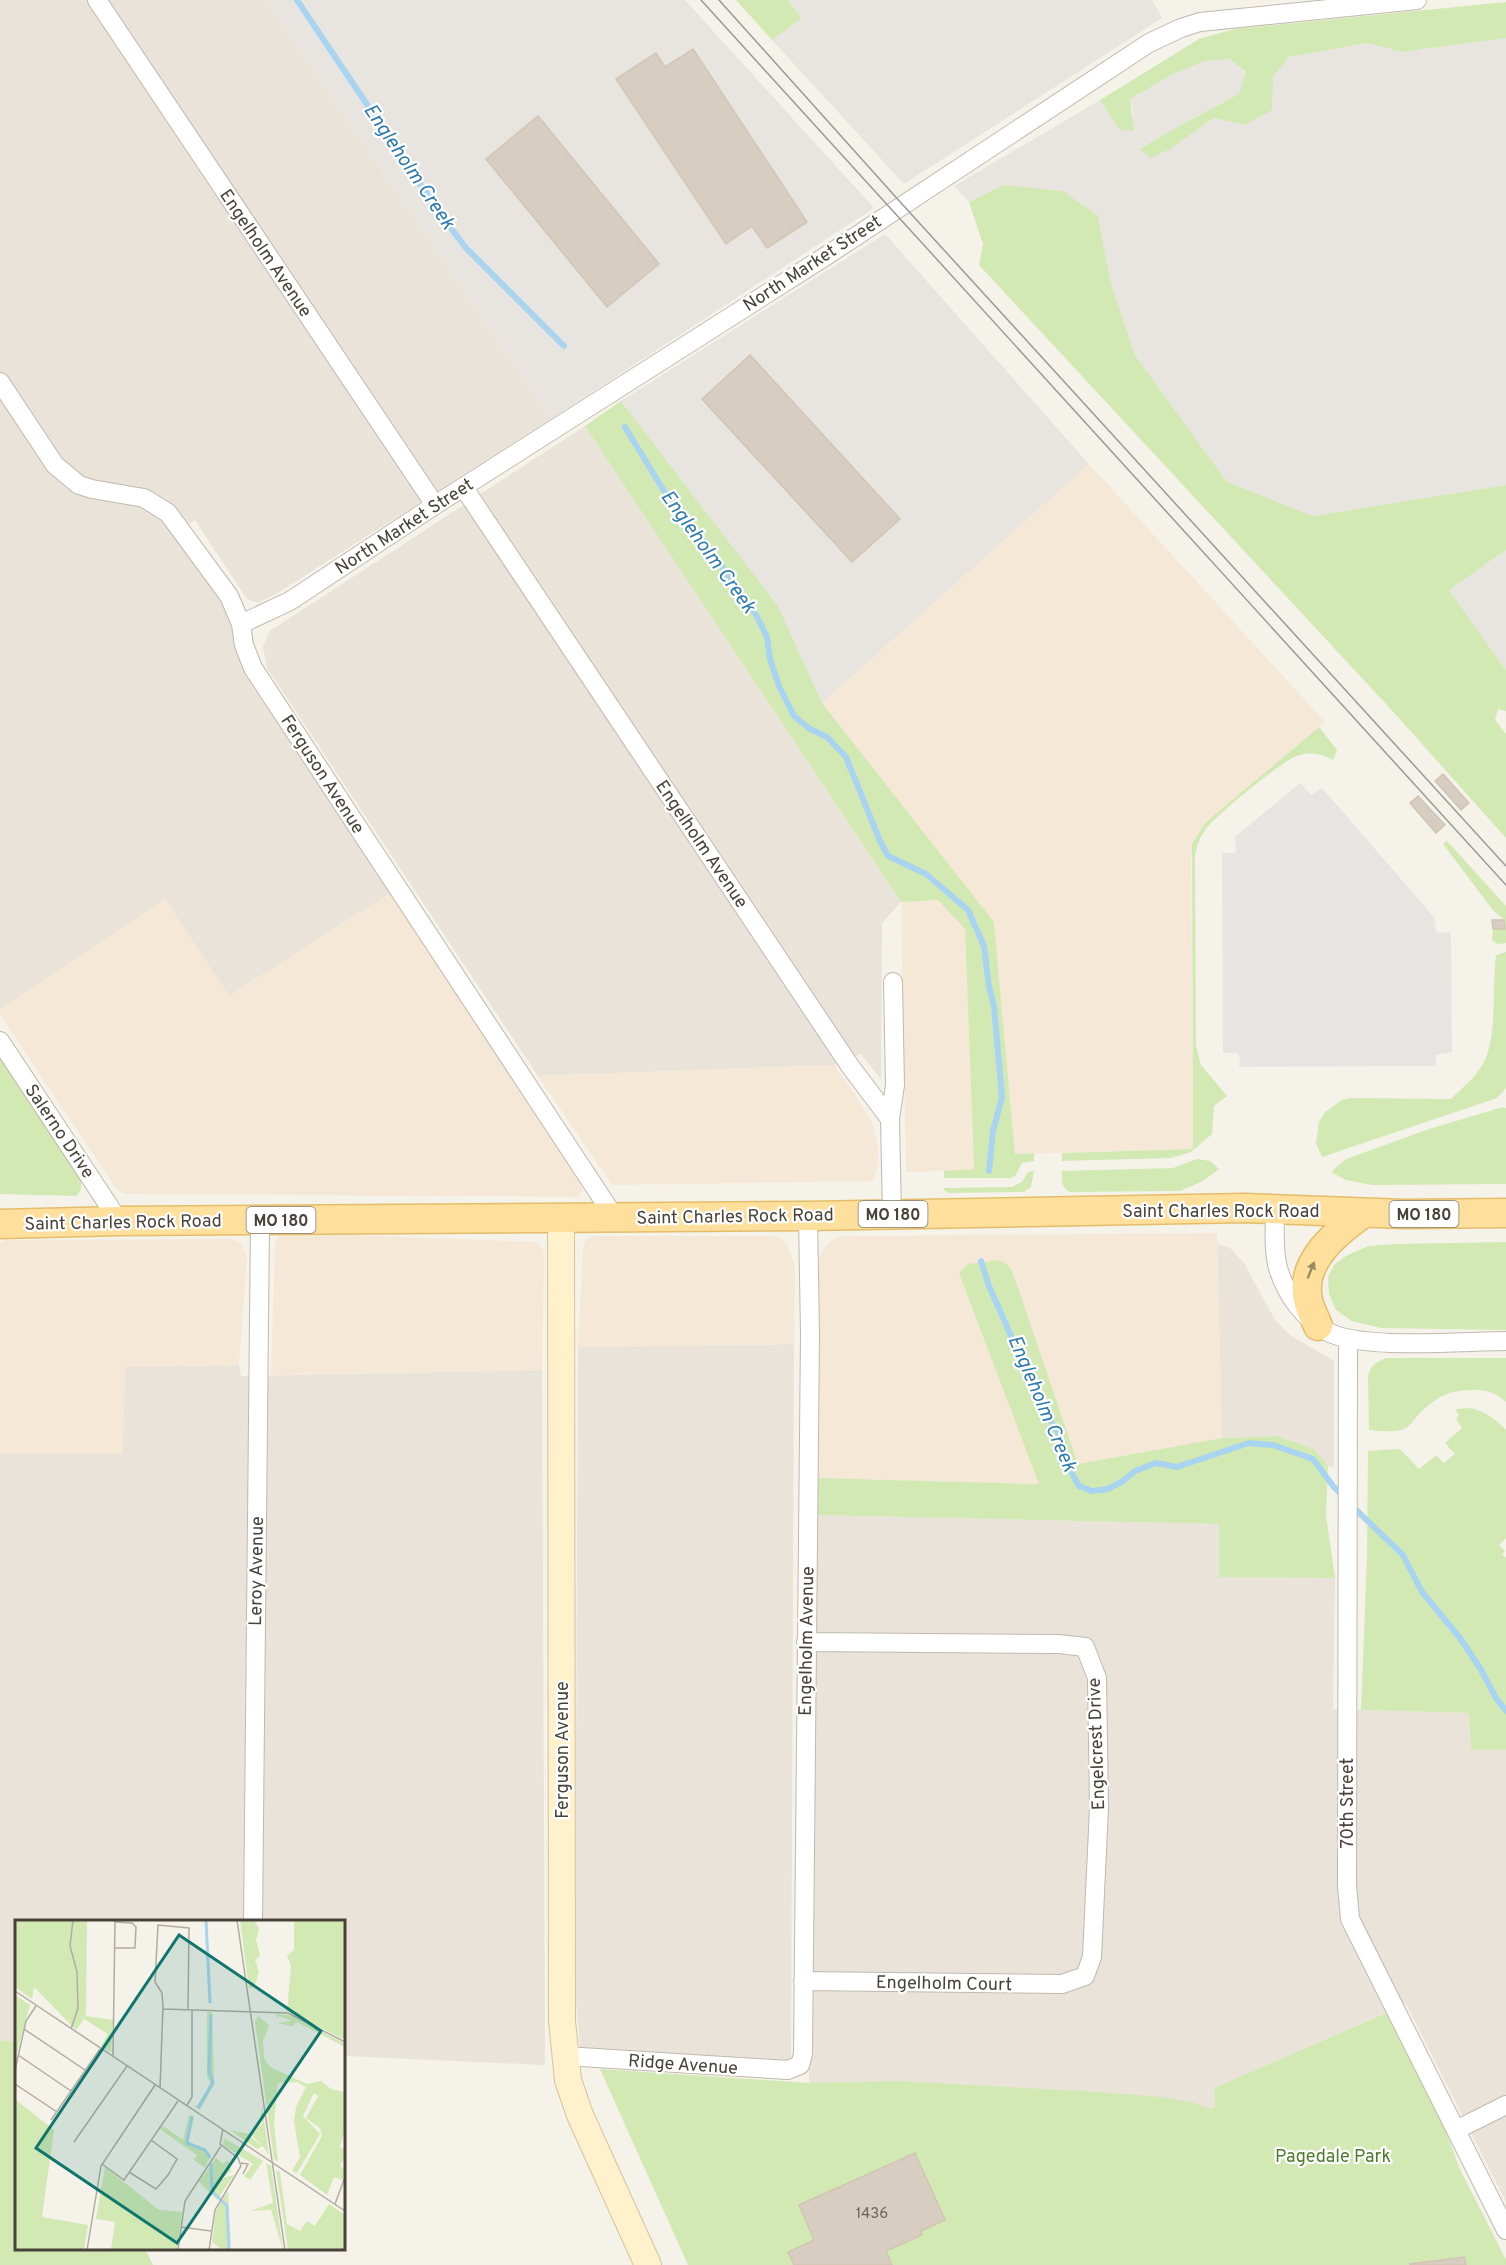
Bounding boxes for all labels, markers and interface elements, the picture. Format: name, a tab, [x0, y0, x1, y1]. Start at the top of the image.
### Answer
water label: Engleholm Creek	[357, 99, 461, 236]
street label: Engelholm Avenue	[213, 185, 316, 322]
street label: North Market Street	[739, 211, 886, 318]
street label: North Market Street	[331, 474, 478, 581]
water label: Engleholm Creek	[654, 485, 761, 620]
street label: Ferguson Avenue	[275, 711, 369, 839]
street label: Engelholm Avenue	[649, 776, 752, 913]
street label: Salerno Drive	[19, 1080, 99, 1183]
road number: MO 180	[858, 1201, 928, 1227]
street label: Saint Charles Rock Road	[1122, 1201, 1320, 1224]
road number: MO 180	[1390, 1201, 1458, 1227]
street label: Saint Charles Rock Road	[636, 1204, 834, 1231]
road number: MO 180	[246, 1207, 316, 1233]
street label: Saint Charles Rock Road	[24, 1210, 222, 1237]
one-way arrow	[1307, 1261, 1317, 1279]
water label: Engleholm Creek	[1001, 1331, 1082, 1477]
street label: Leroy Avenue	[245, 1516, 270, 1626]
street label: Engelholm Avenue	[795, 1566, 820, 1716]
street label: Engelcrest Drive	[1084, 1677, 1111, 1811]
street label: Ferguson Avenue	[552, 1681, 575, 1819]
street label: 70th Street	[1337, 1758, 1360, 1848]
inset map	[15, 1920, 345, 2250]
street label: Engelholm Court	[876, 1972, 1012, 1997]
street label: Ridge Avenue	[627, 2050, 739, 2081]
park label: Pagedale Park	[1275, 2146, 1391, 2169]
house number: 1436	[856, 2205, 888, 2224]

